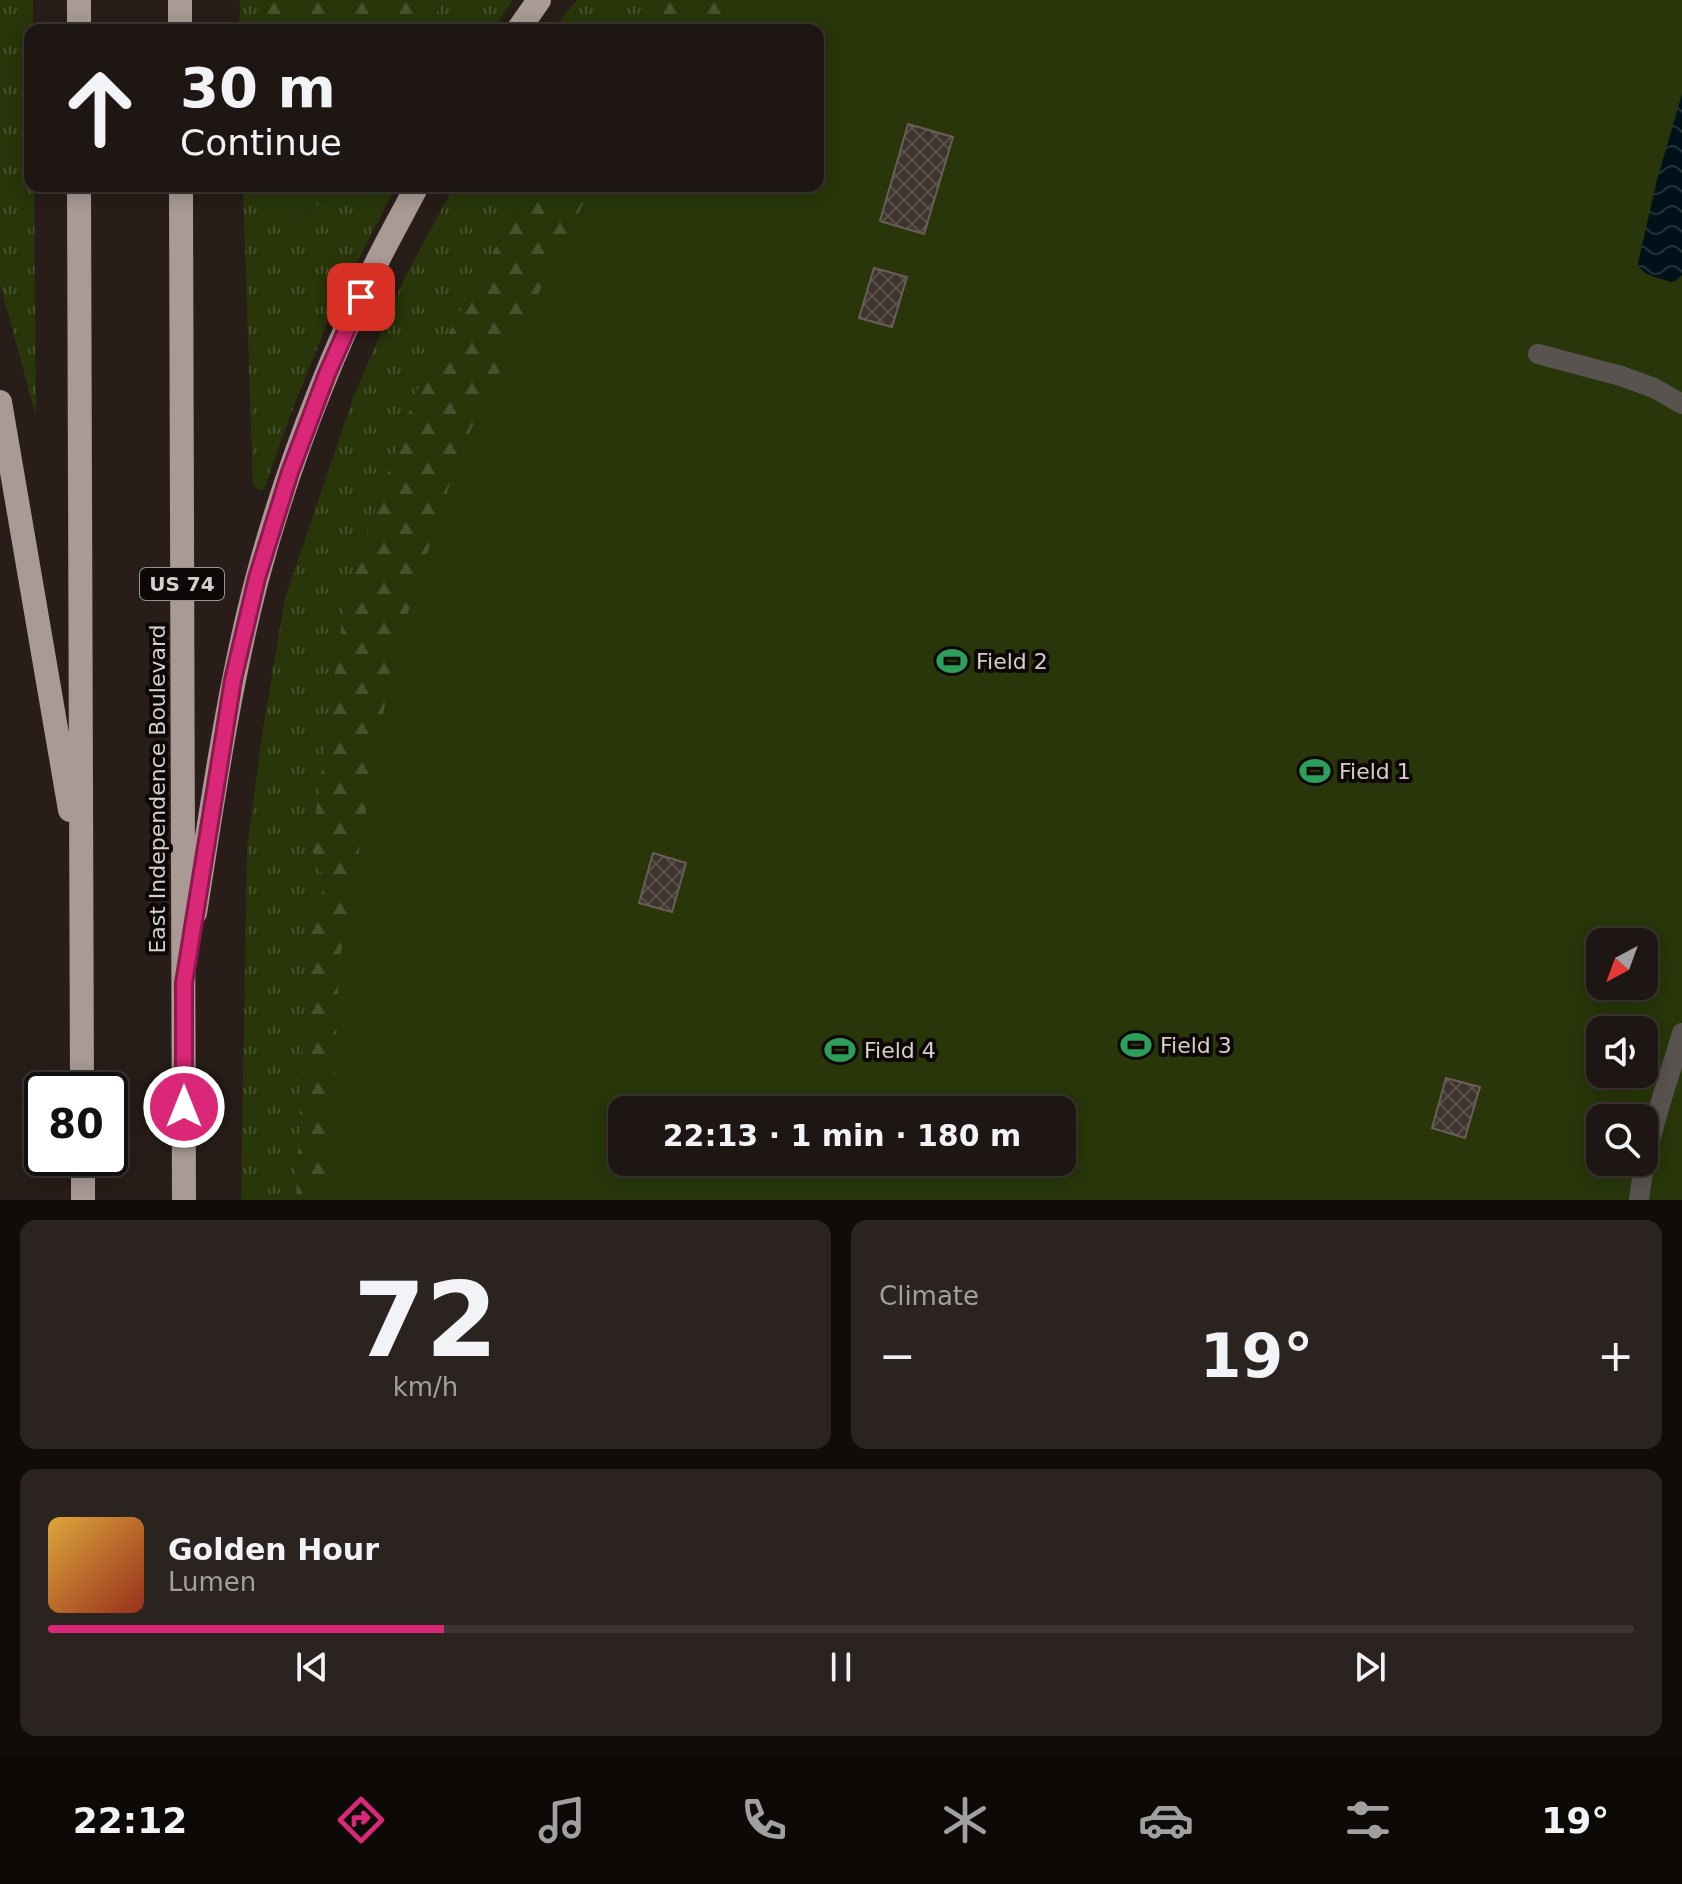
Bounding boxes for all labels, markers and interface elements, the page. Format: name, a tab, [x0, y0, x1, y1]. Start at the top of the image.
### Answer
text: 30 m	[180, 55, 336, 120]
icon: ahead	[48, 56, 152, 160]
text: Continue	[180, 122, 342, 163]
pin	[327, 263, 395, 331]
icon: arrive	[339, 275, 383, 319]
road number: US 74	[140, 568, 224, 600]
street label: East Independence Boulevard	[145, 624, 170, 954]
sports icon: Field 2	[935, 644, 969, 678]
place label: Field 2	[976, 649, 1048, 674]
sports icon: Field 1	[1298, 754, 1332, 788]
place label: Field 1	[1339, 759, 1411, 784]
north arrow	[1586, 928, 1658, 1000]
map controls	[1586, 928, 1658, 1176]
button: sound	[1586, 1016, 1658, 1088]
sports icon: Field 3	[1119, 1028, 1153, 1062]
sports icon: Field 4	[823, 1033, 857, 1067]
place label: Field 3	[1160, 1033, 1232, 1058]
place label: Field 4	[864, 1038, 936, 1063]
position arrow	[142, 1065, 226, 1149]
speed limit sign: 80	[24, 1072, 128, 1176]
button: search	[1586, 1104, 1658, 1176]
text: 22:13 · 1 min · 180 m	[663, 1118, 1021, 1153]
text: 72	[353, 1259, 498, 1381]
text: Climate	[879, 1281, 979, 1311]
text: 19°	[1200, 1321, 1313, 1391]
text: −	[879, 1330, 916, 1381]
text: +	[1597, 1330, 1634, 1381]
text: km/h	[393, 1372, 458, 1402]
text: Golden Hour	[168, 1532, 379, 1567]
text: Lumen	[168, 1567, 256, 1597]
icon: previous	[290, 1645, 334, 1689]
icon: pause	[819, 1645, 863, 1689]
icon: next	[1348, 1645, 1392, 1689]
icon: directions	[333, 1792, 389, 1848]
icon: music	[534, 1792, 590, 1848]
icon: phone	[736, 1792, 792, 1848]
icon: climate	[937, 1792, 993, 1848]
icon: car	[1138, 1792, 1194, 1848]
icon: filters	[1340, 1792, 1396, 1848]
text: 22:12	[73, 1800, 187, 1841]
text: 19°	[1541, 1800, 1609, 1841]

